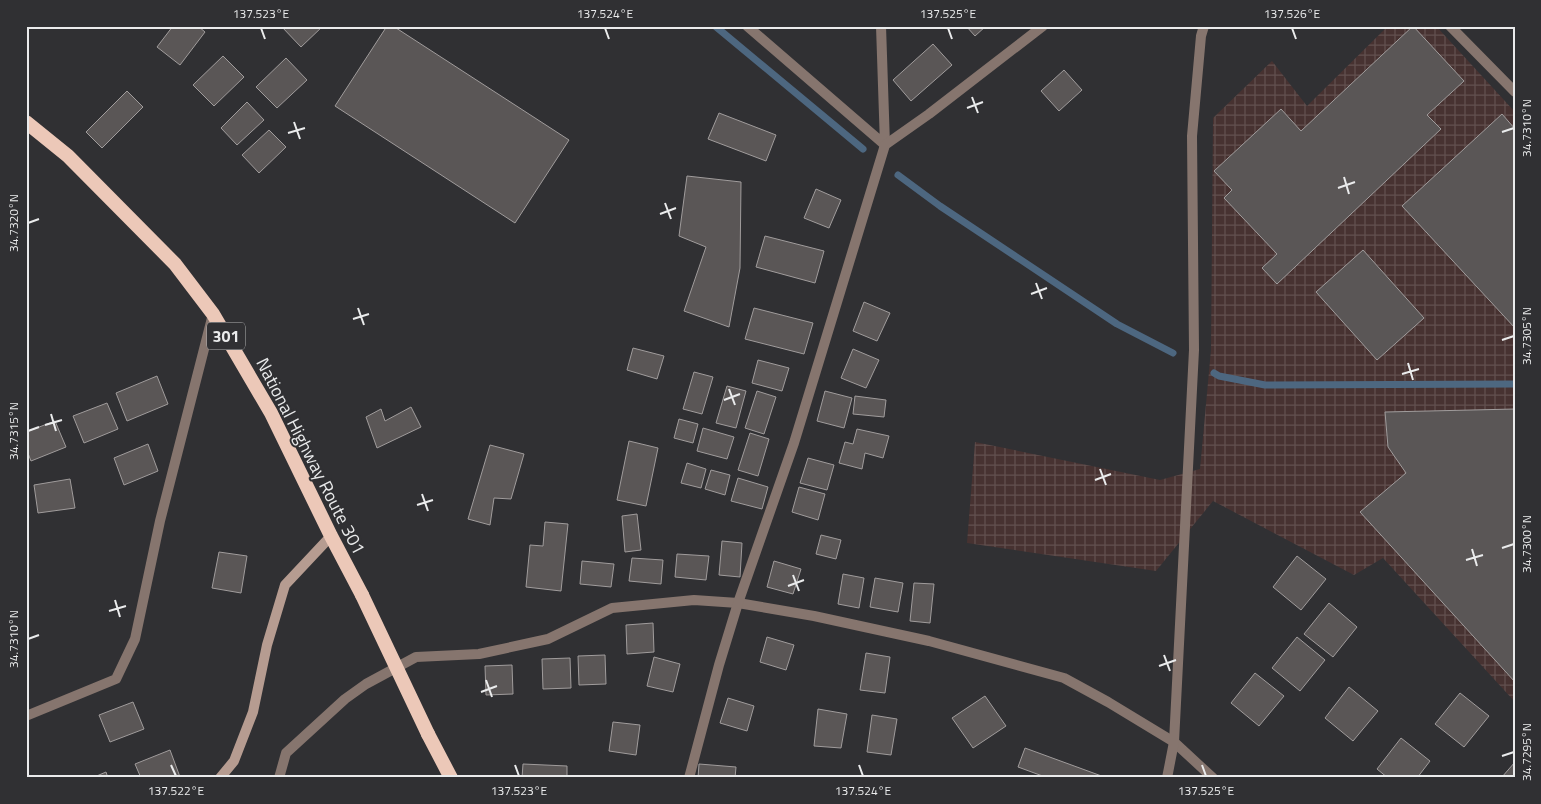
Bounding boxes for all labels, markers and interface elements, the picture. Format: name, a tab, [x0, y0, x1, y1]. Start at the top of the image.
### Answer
text: 137.523°E	[233, 4, 289, 23]
text: 137.524°E	[577, 4, 633, 23]
text: 137.525°E	[920, 4, 976, 23]
text: 137.526°E	[1264, 4, 1320, 23]
text: 34.7310°N	[1517, 99, 1536, 157]
text: 34.7320°N	[4, 194, 23, 252]
text: 34.7305°N	[1517, 307, 1536, 365]
road number: 301	[207, 322, 245, 350]
street label: National Highway Route 301	[250, 353, 372, 559]
text: 34.7315°N	[4, 402, 23, 460]
text: 34.7300°N	[1517, 515, 1536, 573]
text: 34.7310°N	[4, 610, 23, 668]
text: 34.7295°N	[1517, 723, 1536, 781]
text: 137.522°E	[148, 781, 204, 800]
text: 137.523°E	[491, 781, 547, 800]
text: 137.524°E	[835, 781, 891, 800]
text: 137.525°E	[1178, 781, 1234, 800]

